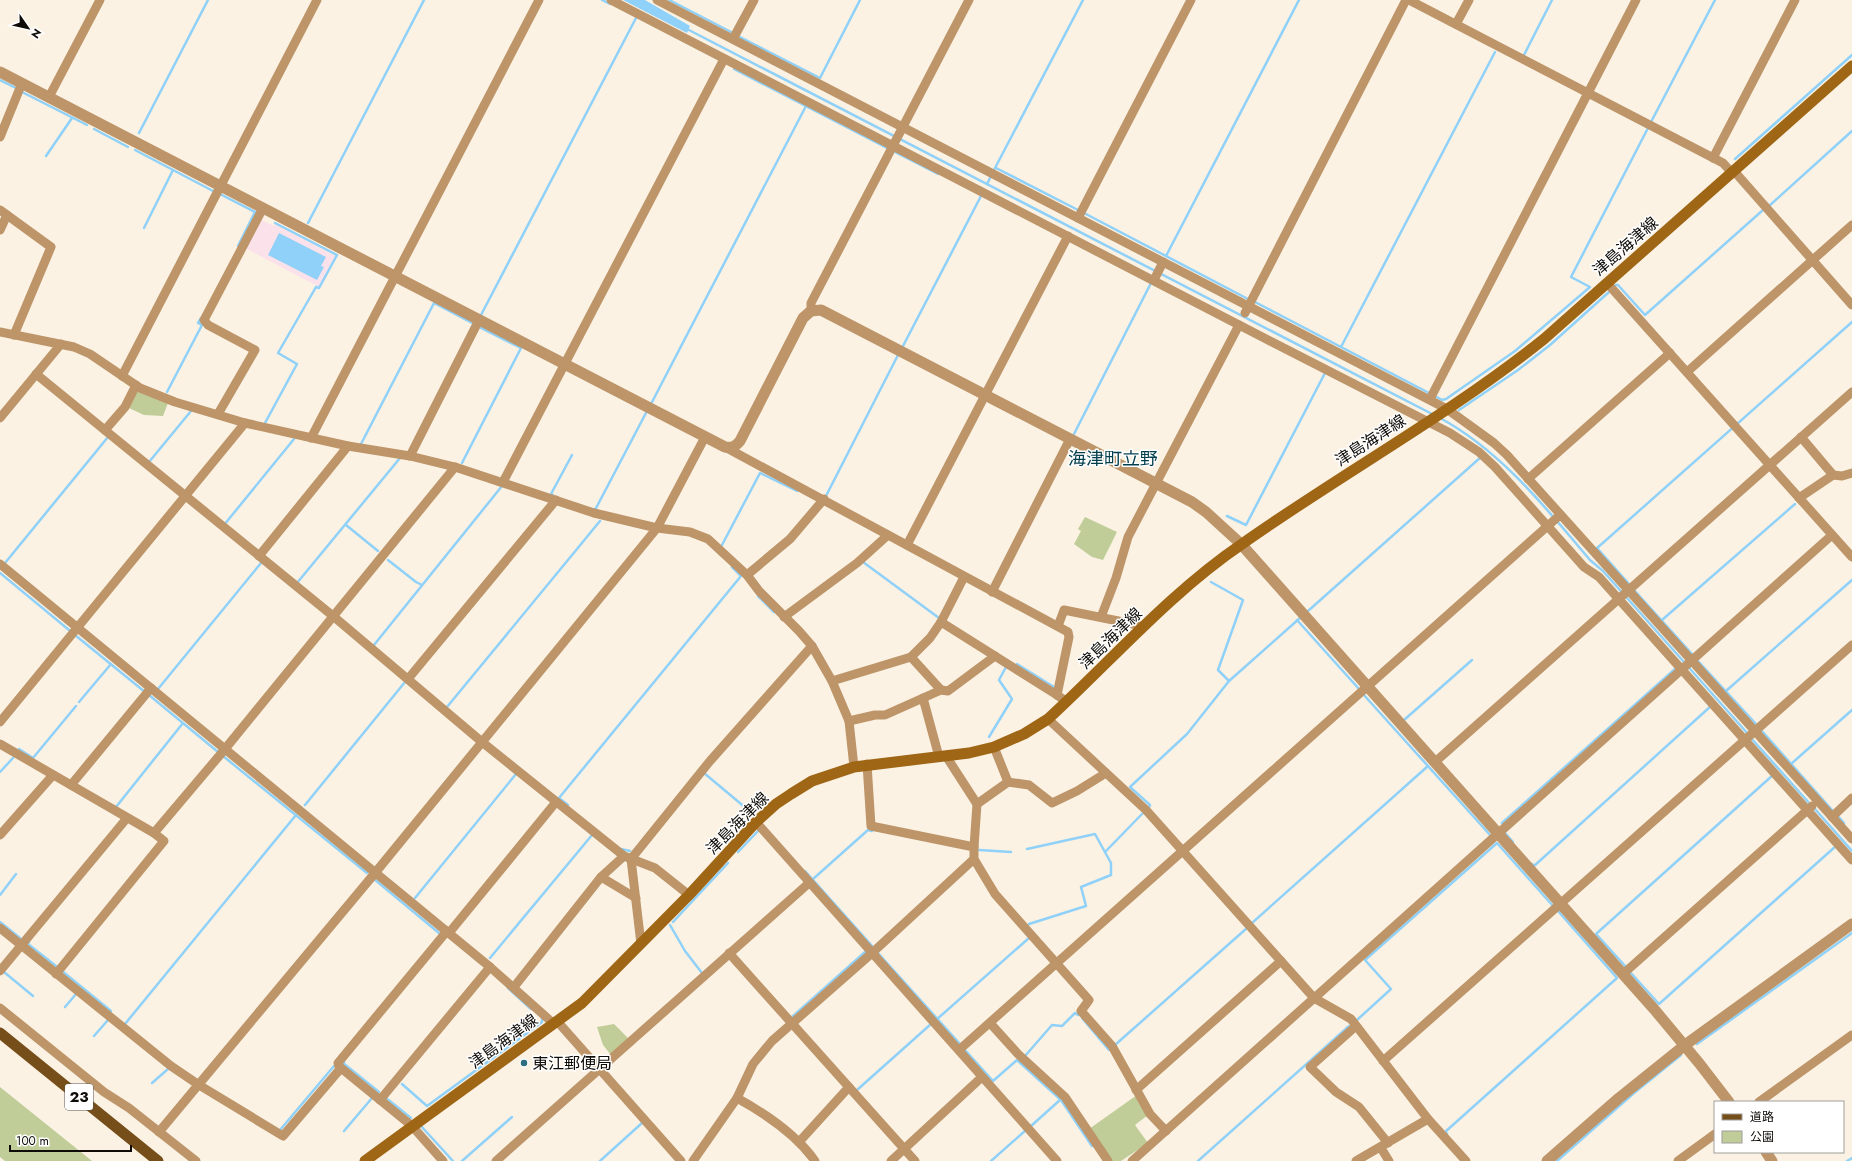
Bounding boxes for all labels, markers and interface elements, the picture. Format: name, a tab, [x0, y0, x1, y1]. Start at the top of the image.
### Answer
north arrow	[8, 8, 48, 48]
text: N	[27, 25, 45, 42]
street label: 津島海津線	[1588, 211, 1663, 281]
street label: 津島海津線	[1330, 409, 1410, 472]
district label: 海津町立野	[1068, 446, 1158, 472]
street label: 津島海津線	[1074, 602, 1147, 674]
street label: 津島海津線	[701, 787, 774, 860]
street label: 津島海津線	[464, 1009, 542, 1074]
place label: 東江郵便局	[532, 1052, 612, 1075]
marker: 東江郵便局	[519, 1058, 529, 1068]
road number: 23	[65, 1084, 93, 1110]
legend	[1714, 1101, 1844, 1153]
text: 道路	[1750, 1108, 1774, 1126]
scale bar	[10, 1127, 131, 1153]
text: 公園	[1750, 1128, 1774, 1146]
text: 100 m	[16, 1132, 49, 1150]

